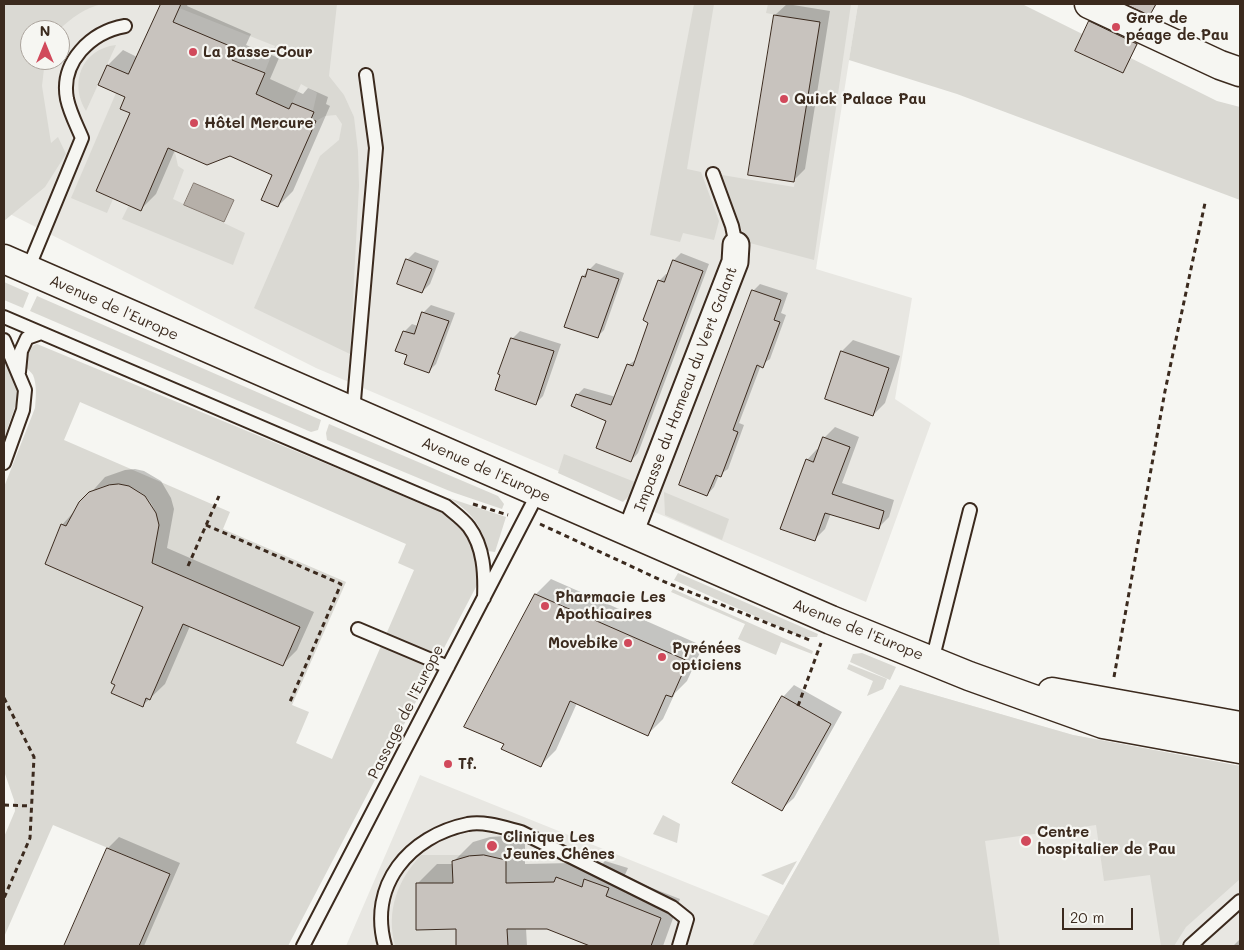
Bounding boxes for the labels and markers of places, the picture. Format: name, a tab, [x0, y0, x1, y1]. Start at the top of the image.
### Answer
place label: Gare de péage de Pau	[1126, 9, 1229, 44]
marker: Gare de péage de Pau	[1110, 21, 1122, 33]
place label: La Basse-Cour	[203, 43, 313, 61]
marker: La Basse-Cour	[187, 46, 199, 58]
place label: Quick Palace Pau	[794, 90, 926, 108]
marker: Quick Palace Pau	[778, 93, 790, 105]
place label: Hôtel Mercure	[204, 114, 313, 132]
marker: Hôtel Mercure	[188, 117, 200, 129]
place label: Pharmacie Les Apothicaires	[555, 588, 666, 623]
marker: Pharmacie Les Apothicaires	[539, 600, 551, 612]
place label: Movebike	[548, 634, 618, 652]
marker: Movebike	[622, 637, 634, 649]
place label: Pyrénées opticiens	[672, 639, 741, 674]
marker: Pyrénées opticiens	[656, 651, 668, 663]
place label: Tf.	[458, 755, 477, 773]
marker: Tf.	[442, 758, 454, 770]
place label: Centre hospitalier de Pau	[1037, 823, 1176, 858]
place label: Clinique Les Jeunes Chênes	[503, 828, 615, 863]
marker: Centre hospitalier de Pau	[1019, 834, 1033, 848]
marker: Clinique Les Jeunes Chênes	[485, 839, 499, 853]

